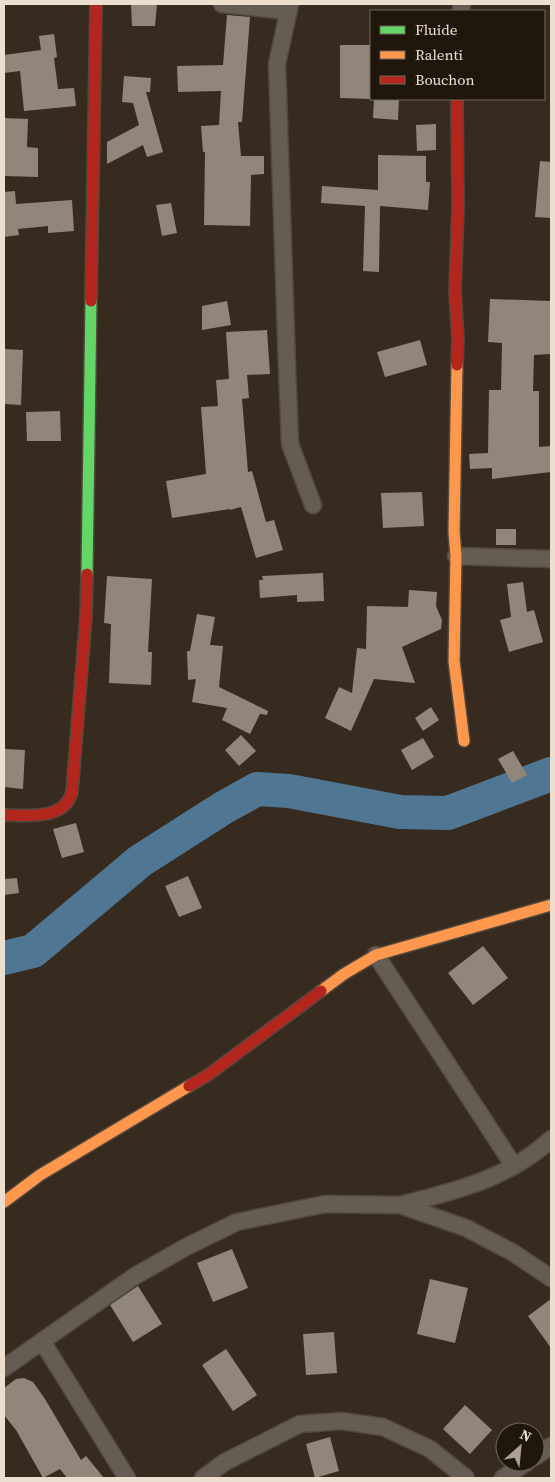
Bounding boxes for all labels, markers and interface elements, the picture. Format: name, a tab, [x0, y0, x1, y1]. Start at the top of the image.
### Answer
legend	[370, 10, 545, 100]
text: Fluide	[415, 19, 458, 40]
text: Ralenti	[415, 44, 463, 65]
text: Bouchon	[415, 69, 475, 90]
north arrow	[495, 1422, 545, 1472]
text: N	[517, 1424, 535, 1447]

